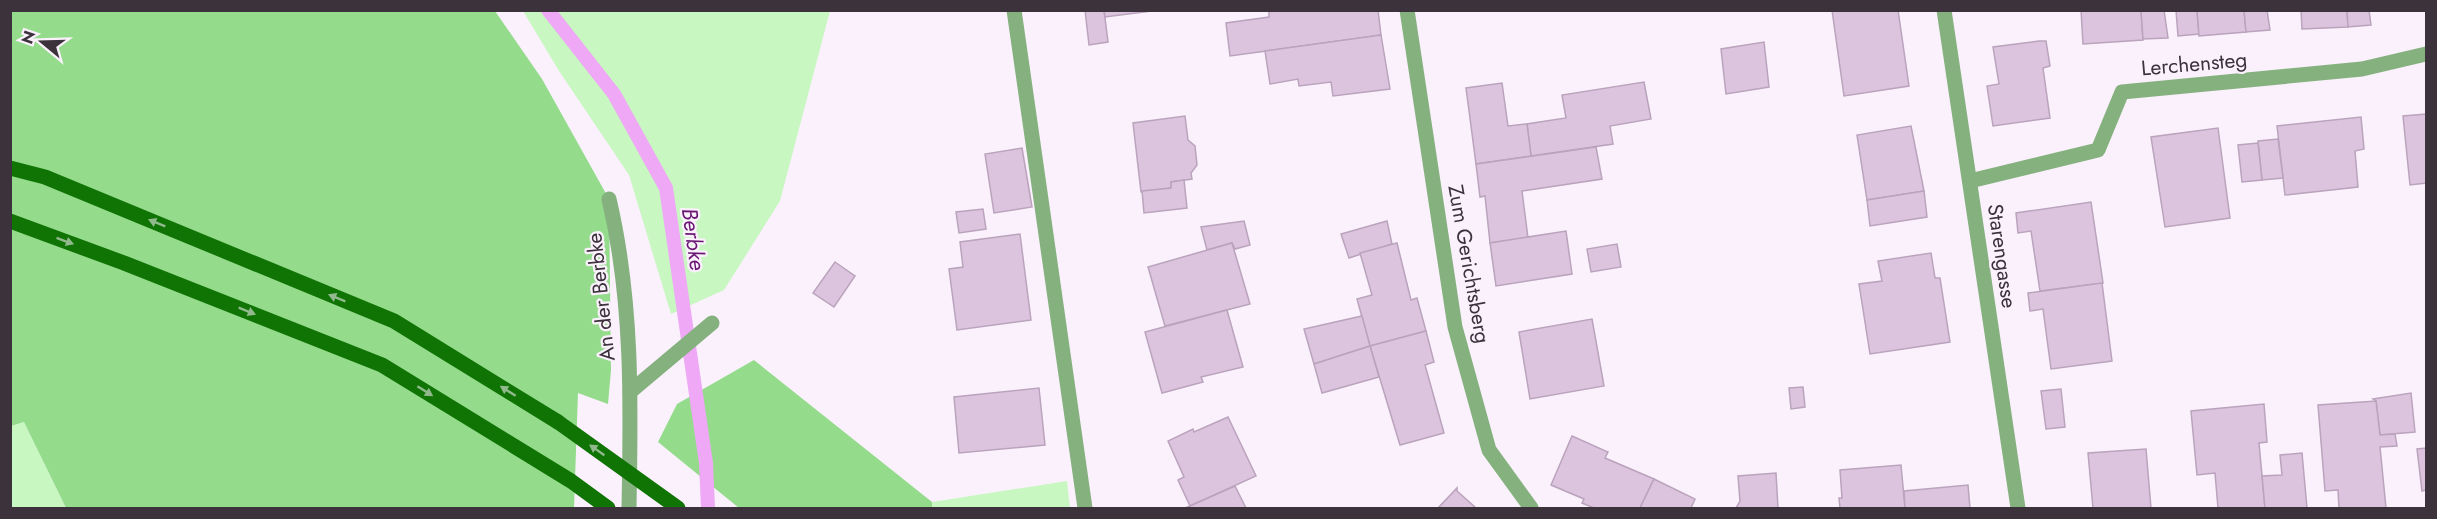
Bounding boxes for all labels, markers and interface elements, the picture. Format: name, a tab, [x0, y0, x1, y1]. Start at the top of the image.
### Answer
north arrow	[12, 12, 72, 72]
text: N	[15, 28, 41, 47]
street label: Lerchensteg	[2140, 44, 2248, 84]
street label: Zum Gerichtsberg	[1440, 182, 1498, 346]
street label: Starengasse	[1980, 202, 2024, 310]
water label: Berbke	[674, 206, 714, 272]
one-way arrow	[148, 218, 166, 227]
street label: An der Berbke	[579, 231, 623, 363]
one-way arrow	[57, 237, 75, 247]
one-way arrow	[328, 293, 346, 303]
one-way arrow	[239, 307, 257, 317]
one-way arrow	[417, 386, 433, 397]
one-way arrow	[500, 386, 516, 397]
one-way arrow	[589, 445, 605, 456]

